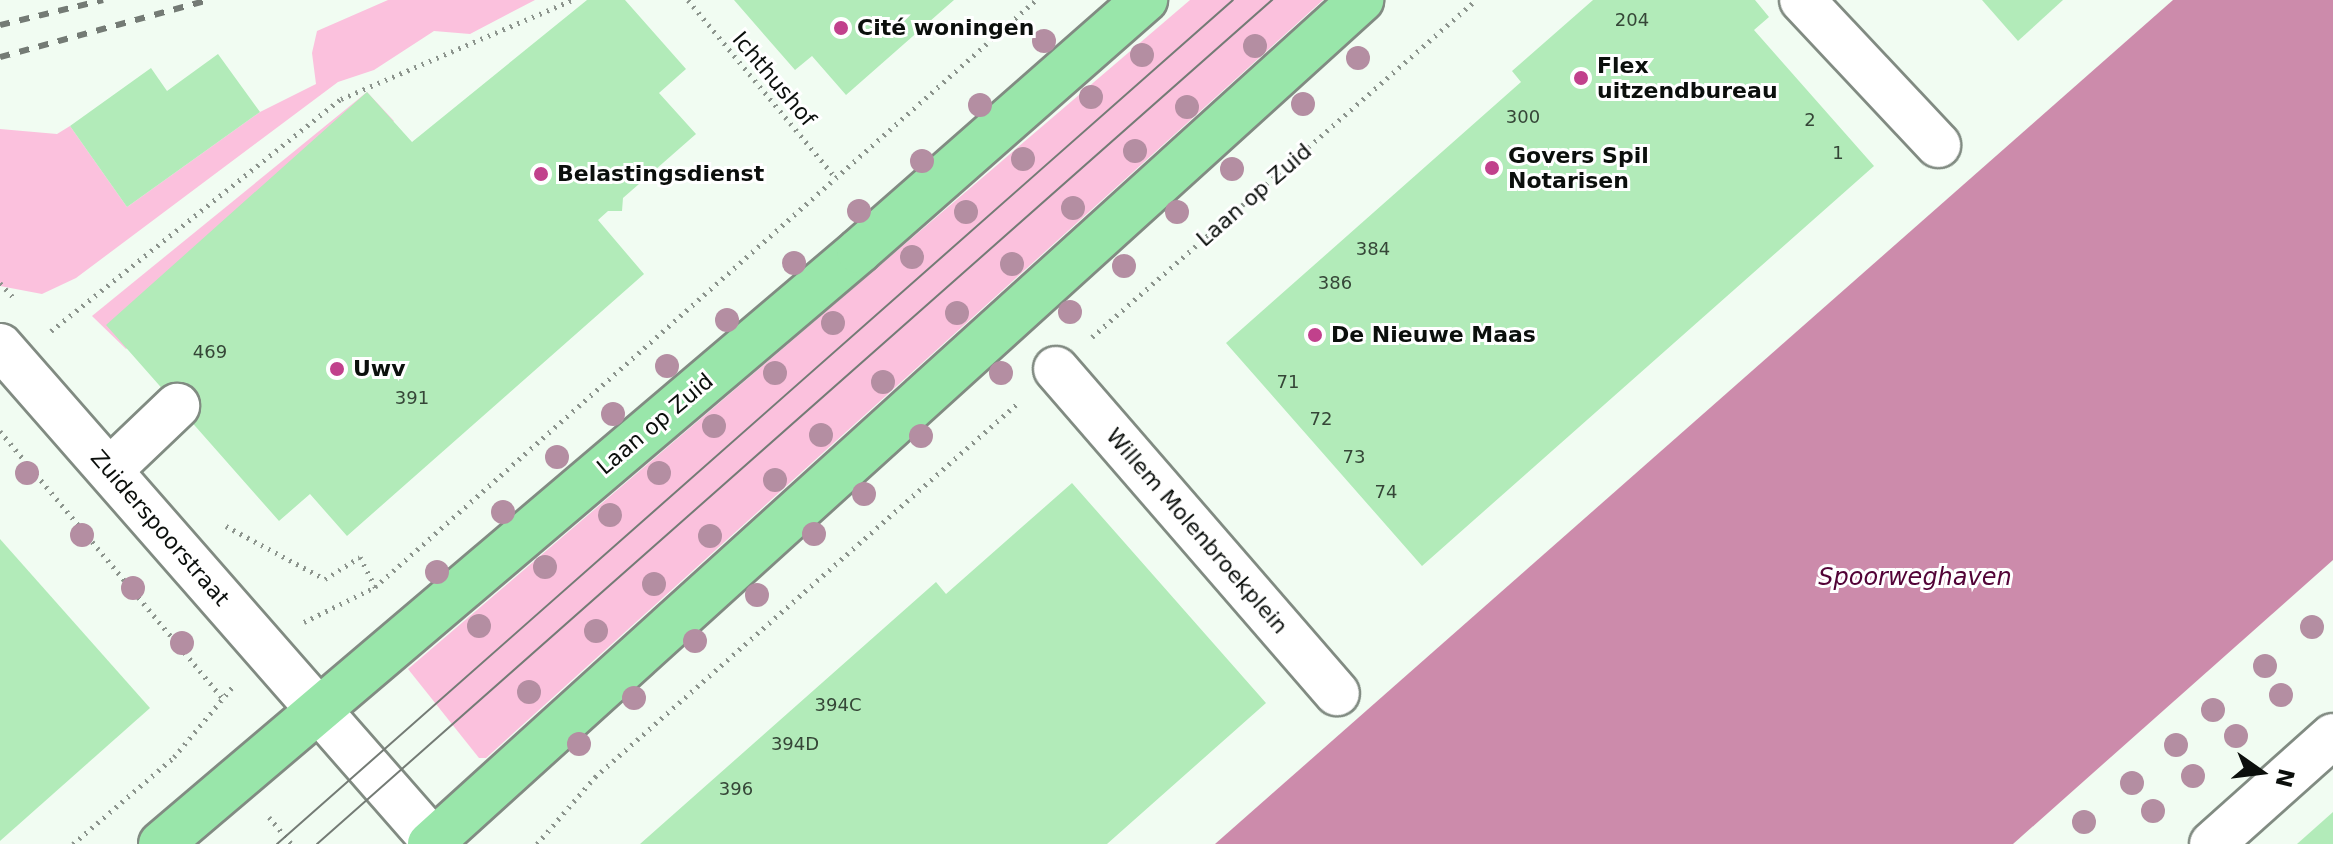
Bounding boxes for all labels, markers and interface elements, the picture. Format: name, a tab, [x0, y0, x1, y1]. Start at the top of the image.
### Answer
house number: 204	[1615, 9, 1649, 31]
place label: Cité woningen	[857, 15, 1034, 41]
marker: Cité woningen	[832, 19, 850, 37]
street label: Ichthushof	[727, 26, 821, 132]
place label: Flex uitzendbureau	[1597, 52, 1778, 104]
marker: Flex uitzendbureau	[1572, 69, 1590, 87]
house number: 300	[1506, 106, 1540, 128]
house number: 2	[1804, 109, 1816, 131]
street label: Laan op Zuid	[1191, 138, 1317, 252]
place label: Govers Spil Notarisen	[1508, 142, 1649, 194]
house number: 1	[1832, 142, 1844, 164]
marker: Govers Spil Notarisen	[1483, 159, 1501, 177]
place label: Belastingsdienst	[557, 161, 764, 187]
marker: Belastingsdienst	[532, 165, 550, 183]
house number: 384	[1356, 238, 1390, 260]
house number: 386	[1318, 272, 1352, 294]
place label: De Nieuwe Maas	[1331, 322, 1536, 348]
marker: De Nieuwe Maas	[1306, 326, 1324, 344]
house number: 469	[193, 341, 227, 363]
place label: Uwv	[353, 356, 406, 382]
marker: Uwv	[328, 360, 346, 378]
street label: Laan op Zuid	[591, 368, 719, 480]
house number: 71	[1277, 371, 1299, 393]
house number: 391	[395, 387, 429, 409]
house number: 72	[1310, 408, 1332, 430]
street label: Willem Molenbroekplein	[1101, 423, 1293, 639]
street label: Zuiderspoorstraat	[85, 445, 235, 611]
house number: 73	[1343, 446, 1365, 468]
house number: 74	[1375, 481, 1397, 503]
water label: Spoorweghaven	[1818, 564, 2012, 592]
house number: 394C	[815, 694, 861, 716]
north arrow	[2221, 732, 2301, 812]
house number: 394D	[771, 733, 819, 755]
text: N	[2270, 766, 2299, 790]
house number: 396	[719, 778, 753, 800]

